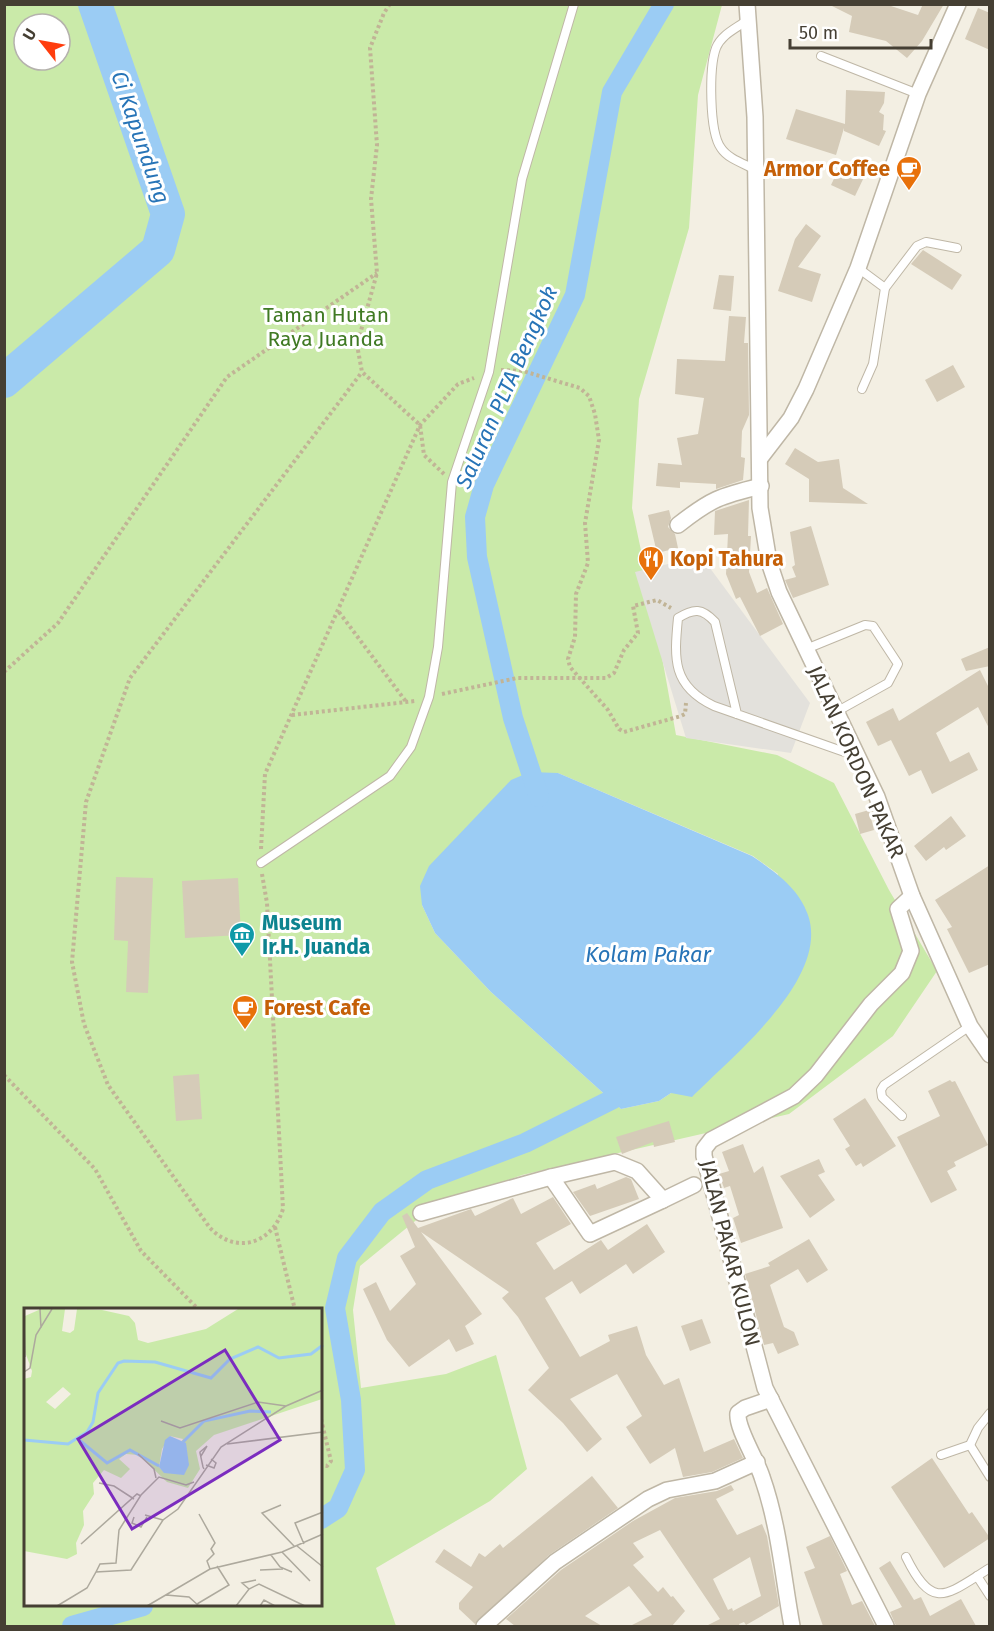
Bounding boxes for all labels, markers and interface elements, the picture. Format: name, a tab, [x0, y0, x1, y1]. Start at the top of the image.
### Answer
north arrow	[12, 12, 72, 72]
scale bar	[790, 12, 931, 50]
text: 50 m	[799, 22, 838, 44]
text: U	[19, 25, 40, 44]
water label: Ci Kapundung	[105, 67, 176, 207]
cafe icon: Armor Coffee	[894, 154, 924, 192]
place label: Armor Coffee	[763, 156, 890, 182]
water label: Saluran PLTA Bengkok	[449, 282, 563, 494]
park label: Taman Hutan Raya Juanda	[263, 302, 389, 352]
restaurant icon: Kopi Tahura	[636, 544, 666, 582]
place label: Kopi Tahura	[670, 546, 784, 572]
street label: JALAN KORDON PAKAR	[802, 662, 910, 863]
place label: Museum Ir.H. Juanda	[262, 910, 370, 960]
museum icon: Museum Ir.H. Juanda	[227, 920, 257, 958]
water label: Kolam Pakar	[585, 941, 711, 968]
cafe icon: Forest Cafe	[230, 993, 260, 1031]
place label: Forest Cafe	[264, 995, 371, 1021]
street label: JALAN PAKAR KULON	[694, 1157, 766, 1349]
inset map	[24, 1308, 322, 1607]

